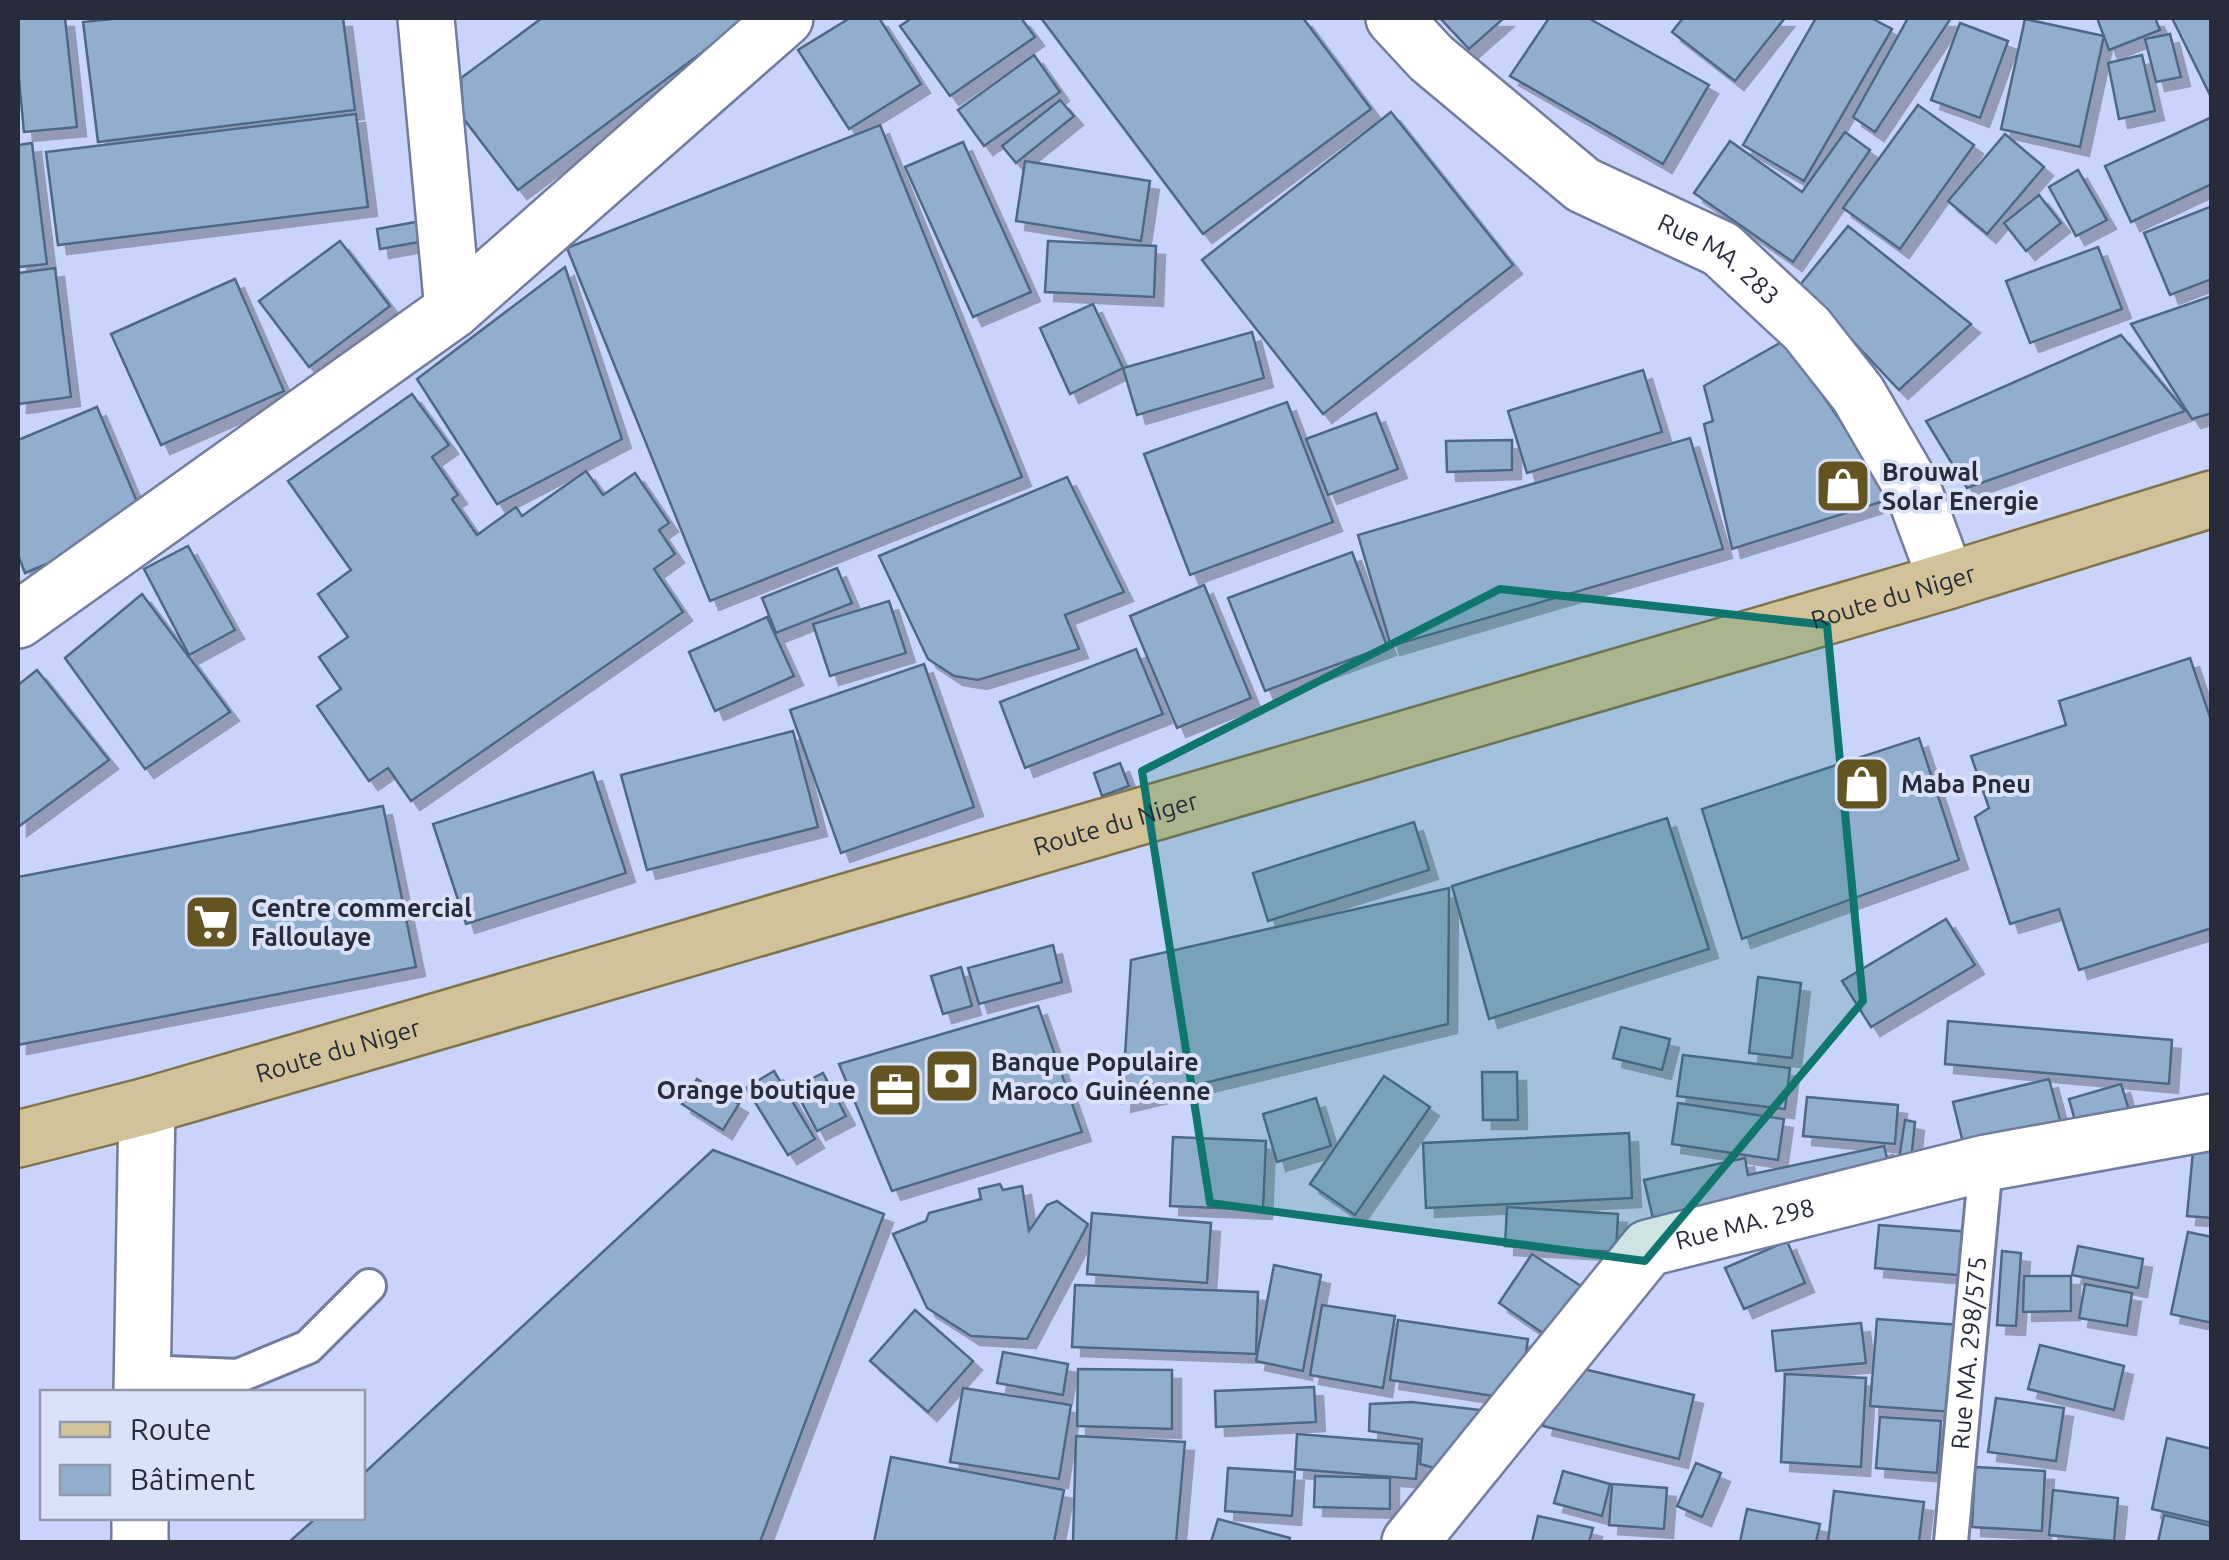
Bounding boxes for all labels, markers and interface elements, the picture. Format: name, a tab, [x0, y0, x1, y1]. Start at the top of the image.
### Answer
street label: Rue MA. 283	[1654, 208, 1785, 310]
shop icon: Brouwal Solar Energie	[1813, 456, 1873, 516]
place label: Brouwal Solar Energie	[1882, 458, 2039, 515]
street label: Route du Niger	[1808, 559, 1979, 634]
shop icon: Maba Pneu	[1832, 754, 1892, 814]
place label: Maba Pneu	[1901, 770, 2031, 798]
street label: Route du Niger	[1030, 786, 1202, 861]
supermarket icon: Centre commercial Falloulaye	[182, 892, 242, 952]
place label: Centre commercial Falloulaye	[251, 894, 472, 951]
street label: Route du Niger	[252, 1013, 424, 1088]
bank icon: Banque Populaire Maroco Guinéenne	[922, 1046, 982, 1106]
place label: Banque Populaire Maroco Guinéenne	[991, 1048, 1211, 1105]
office icon: Orange boutique	[865, 1060, 925, 1120]
place label: Orange boutique	[657, 1076, 856, 1104]
street label: Rue MA. 298	[1672, 1193, 1817, 1255]
street label: Rue MA. 298/575	[1946, 1255, 1991, 1451]
legend	[40, 1390, 365, 1520]
text: Route	[130, 1412, 212, 1446]
text: Bâtiment	[130, 1462, 255, 1496]

